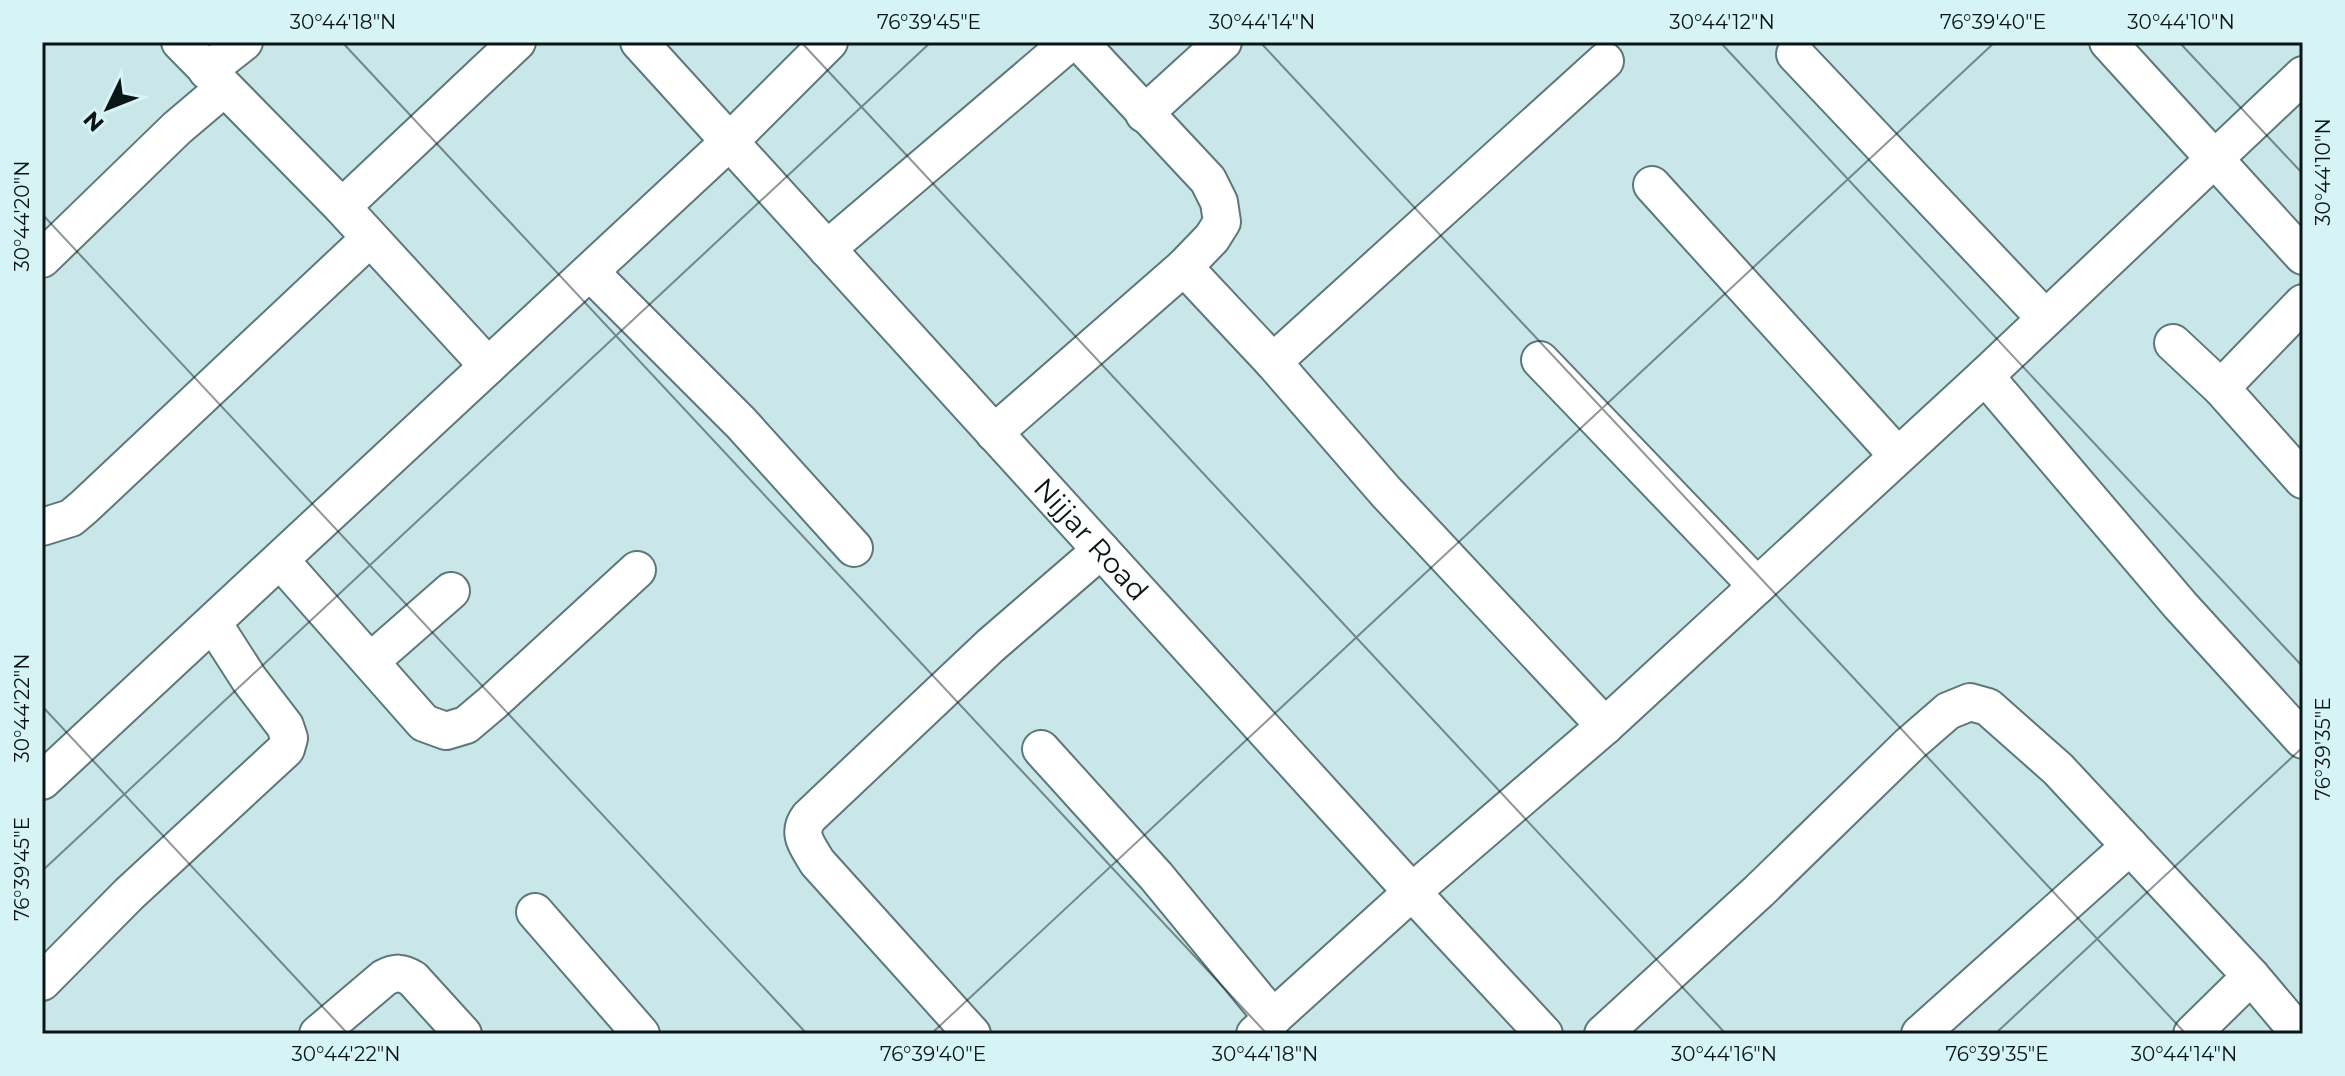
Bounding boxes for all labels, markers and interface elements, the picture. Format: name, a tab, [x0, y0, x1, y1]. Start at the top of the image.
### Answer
text: 30°44'18"N	[290, 10, 396, 34]
text: 76°39'45"E	[877, 10, 981, 34]
text: 30°44'14"N	[1209, 10, 1315, 34]
text: 30°44'12"N	[1669, 10, 1775, 34]
text: 76°39'40"E	[1940, 10, 2046, 34]
text: 30°44'10"N	[2127, 10, 2235, 34]
north arrow	[68, 68, 148, 148]
text: N	[78, 106, 110, 137]
text: 30°44'10"N	[2311, 118, 2335, 226]
text: 30°44'20"N	[10, 161, 34, 271]
street label: Nijjar Road	[1027, 471, 1156, 608]
text: 30°44'22"N	[10, 654, 34, 762]
text: 76°39'35"E	[2311, 697, 2335, 801]
text: 76°39'45"E	[10, 817, 34, 921]
text: 30°44'22"N	[292, 1042, 400, 1066]
text: 76°39'40"E	[880, 1042, 986, 1066]
text: 30°44'18"N	[1212, 1042, 1318, 1066]
text: 30°44'16"N	[1671, 1042, 1777, 1066]
text: 76°39'35"E	[1945, 1042, 2049, 1066]
text: 30°44'14"N	[2131, 1042, 2237, 1066]

